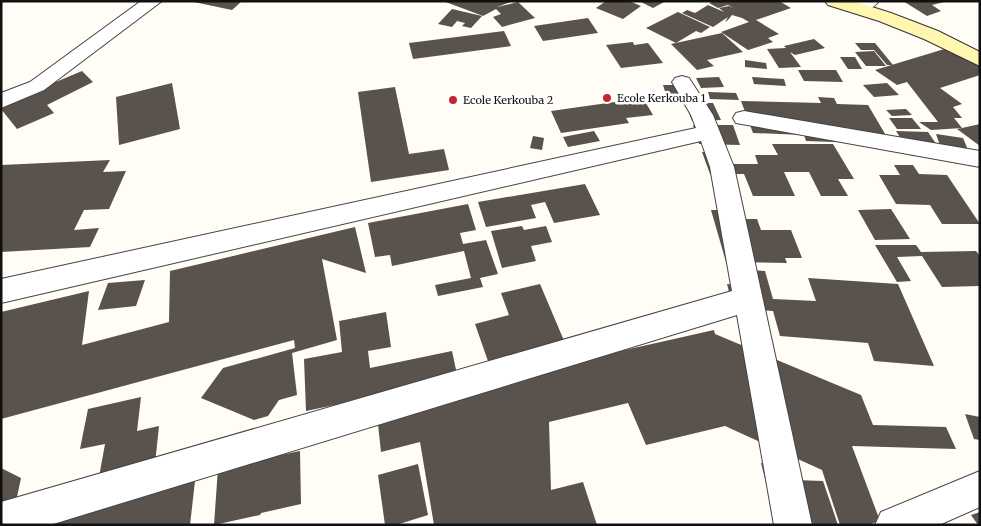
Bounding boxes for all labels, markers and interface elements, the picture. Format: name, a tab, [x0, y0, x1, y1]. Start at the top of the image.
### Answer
place label: Ecole Kerkouba 1	[617, 91, 706, 105]
marker: Ecole Kerkouba 1	[601, 92, 613, 104]
place label: Ecole Kerkouba 2	[463, 93, 553, 107]
marker: Ecole Kerkouba 2	[447, 94, 459, 106]

